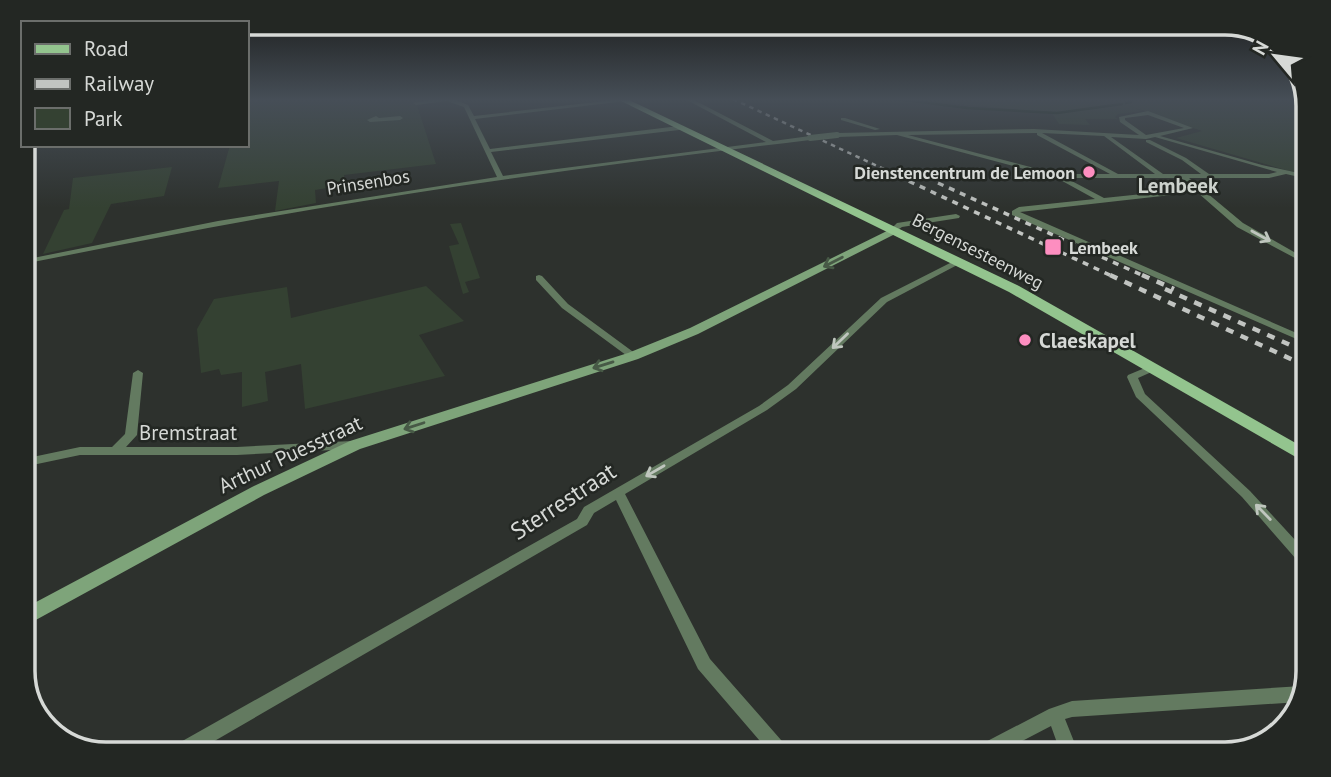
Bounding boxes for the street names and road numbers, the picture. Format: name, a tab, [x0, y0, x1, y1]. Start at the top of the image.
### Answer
street label: Prinsenbos	[325, 164, 411, 200]
street label: Bergensesteenweg	[909, 208, 1047, 294]
street label: Arthur Puesstraat	[214, 409, 366, 499]
street label: Bremstraat	[139, 419, 237, 446]
street label: Sterrestraat	[504, 455, 622, 547]

